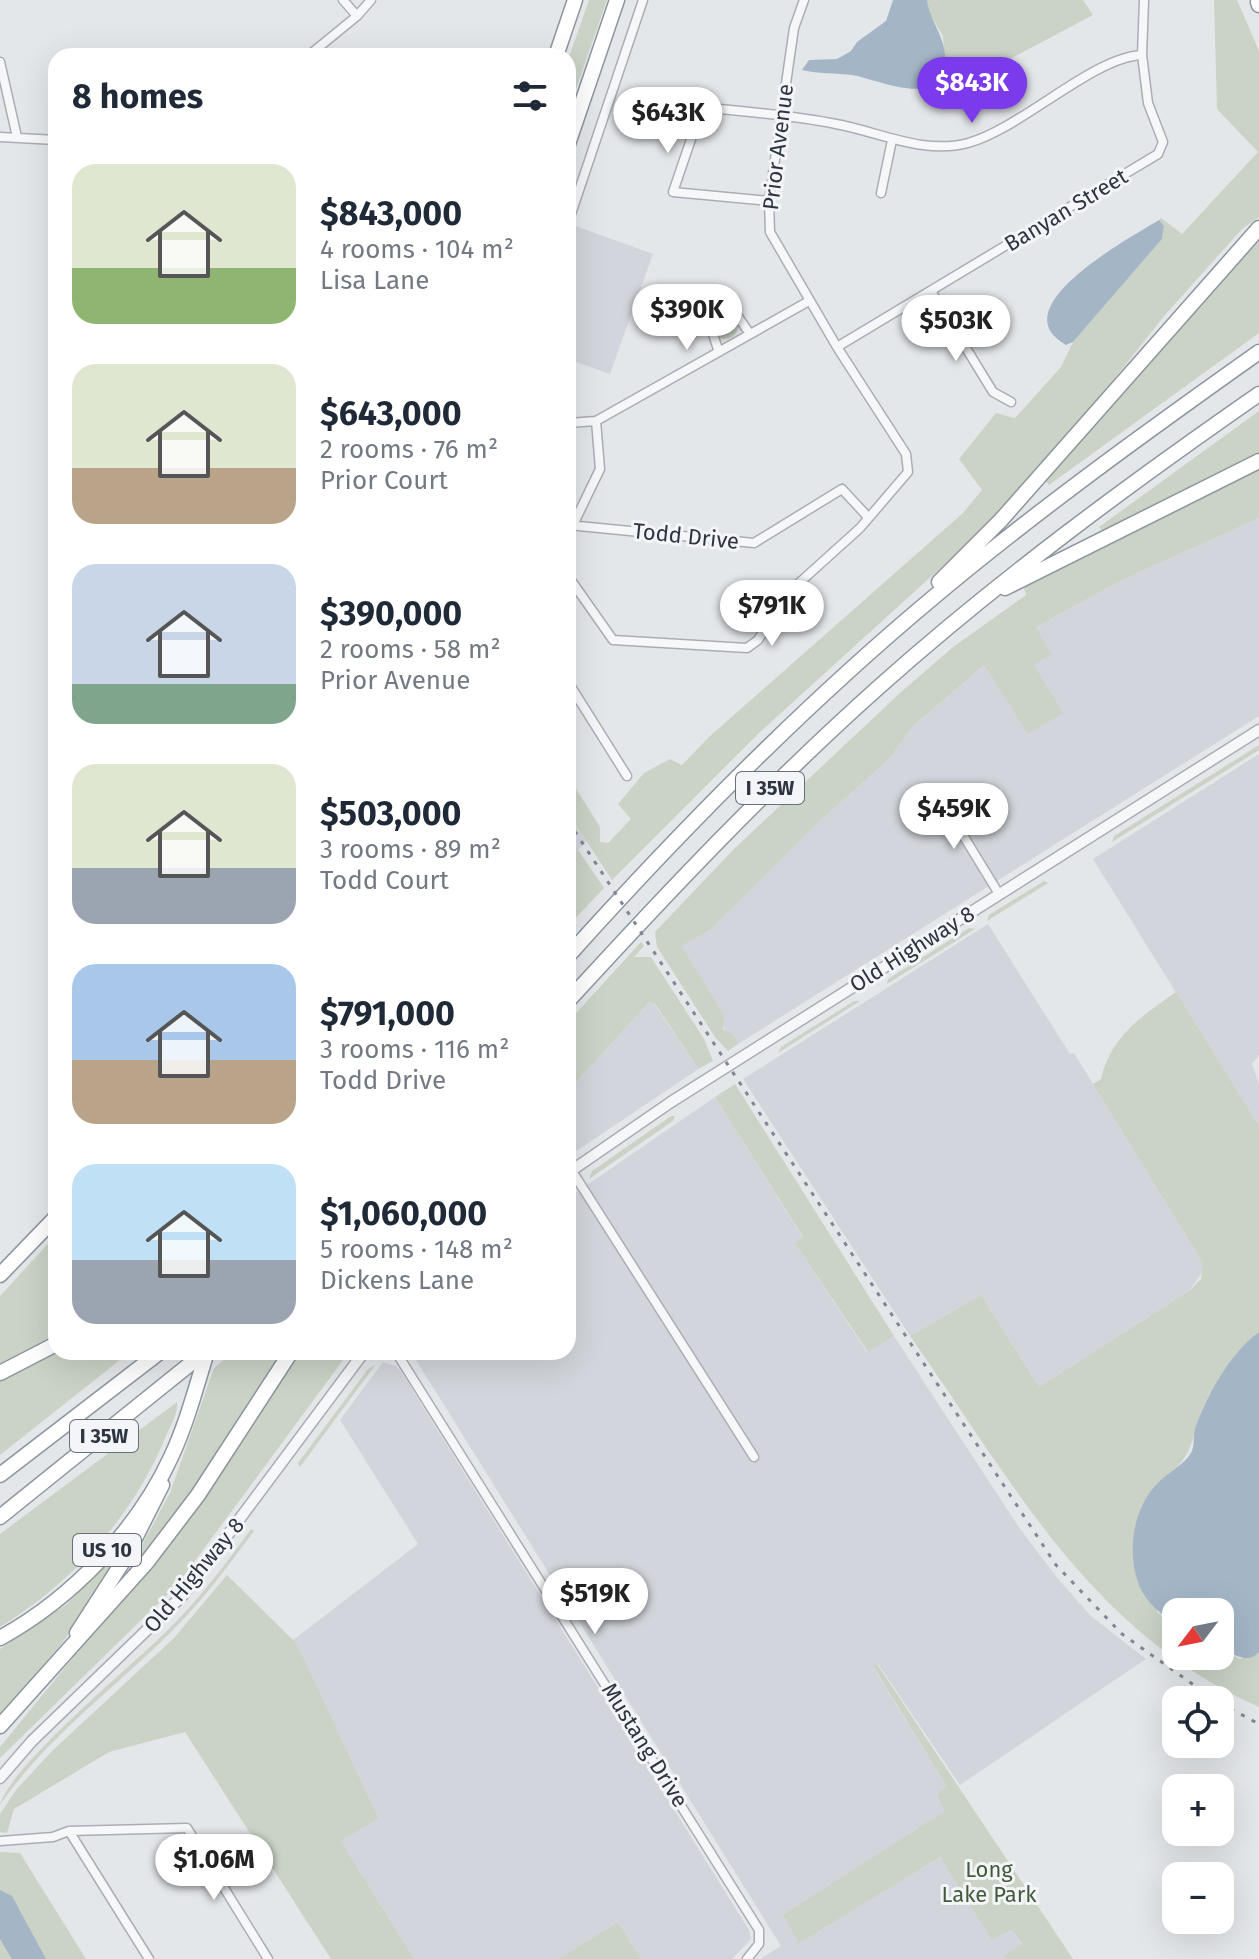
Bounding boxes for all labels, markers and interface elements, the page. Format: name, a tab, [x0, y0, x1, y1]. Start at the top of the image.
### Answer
pin: $843K	[916, 57, 1028, 125]
text: $843K	[935, 67, 1009, 98]
icon: filters	[508, 74, 552, 118]
text: 8 homes	[72, 76, 203, 117]
street label: Prior Avenue	[757, 82, 799, 212]
pin: $643K	[612, 87, 724, 155]
text: $643K	[631, 97, 705, 128]
street label: Banyan Street	[1000, 163, 1133, 257]
text: $843,000	[320, 193, 462, 234]
icon: home	[136, 196, 232, 292]
text: 4 rooms · 104 m²	[320, 234, 514, 265]
text: Lisa Lane	[320, 265, 429, 296]
pin: $390K	[631, 284, 743, 352]
text: $390K	[650, 294, 724, 325]
pin: $503K	[900, 295, 1012, 363]
text: $503K	[919, 305, 993, 336]
text: $643,000	[320, 393, 462, 434]
icon: home	[136, 396, 232, 492]
text: 2 rooms · 76 m²	[320, 434, 498, 465]
text: Prior Court	[320, 465, 448, 496]
street label: Todd Drive	[632, 517, 740, 555]
pin: $791K	[716, 580, 828, 648]
text: $791K	[738, 590, 806, 621]
text: $390,000	[320, 593, 462, 634]
icon: home	[136, 596, 232, 692]
text: 2 rooms · 58 m²	[320, 634, 501, 665]
text: Prior Avenue	[320, 665, 470, 696]
road number: I 35W	[736, 772, 804, 804]
pin: $459K	[898, 783, 1010, 851]
text: $503,000	[320, 793, 461, 834]
text: $459K	[917, 793, 991, 824]
icon: home	[136, 796, 232, 892]
text: 3 rooms · 89 m²	[320, 834, 501, 865]
text: Todd Court	[320, 865, 449, 896]
street label: Old Highway 8	[845, 900, 979, 998]
text: $791,000	[320, 993, 455, 1034]
icon: home	[136, 996, 232, 1092]
text: 3 rooms · 116 m²	[320, 1034, 509, 1065]
text: Todd Drive	[320, 1065, 446, 1096]
text: $1,060,000	[320, 1193, 487, 1234]
icon: home	[136, 1196, 232, 1292]
text: 5 rooms · 148 m²	[320, 1234, 513, 1265]
text: Dickens Lane	[320, 1265, 474, 1296]
road number: I 35W	[70, 1420, 138, 1452]
street label: Old Highway 8	[138, 1512, 250, 1638]
road number: US 10	[73, 1534, 141, 1566]
pin: $519K	[539, 1568, 651, 1636]
text: $519K	[560, 1578, 630, 1609]
north arrow	[1162, 1598, 1234, 1670]
map controls	[1162, 1598, 1234, 1934]
street label: Mustang Drive	[596, 1678, 694, 1812]
button: locate	[1162, 1686, 1234, 1758]
button: +	[1162, 1774, 1234, 1846]
pin: $1.06M	[149, 1834, 279, 1902]
text: $1.06M	[173, 1844, 255, 1875]
park label: Long Lake Park	[942, 1856, 1037, 1908]
button: −	[1162, 1862, 1234, 1934]

